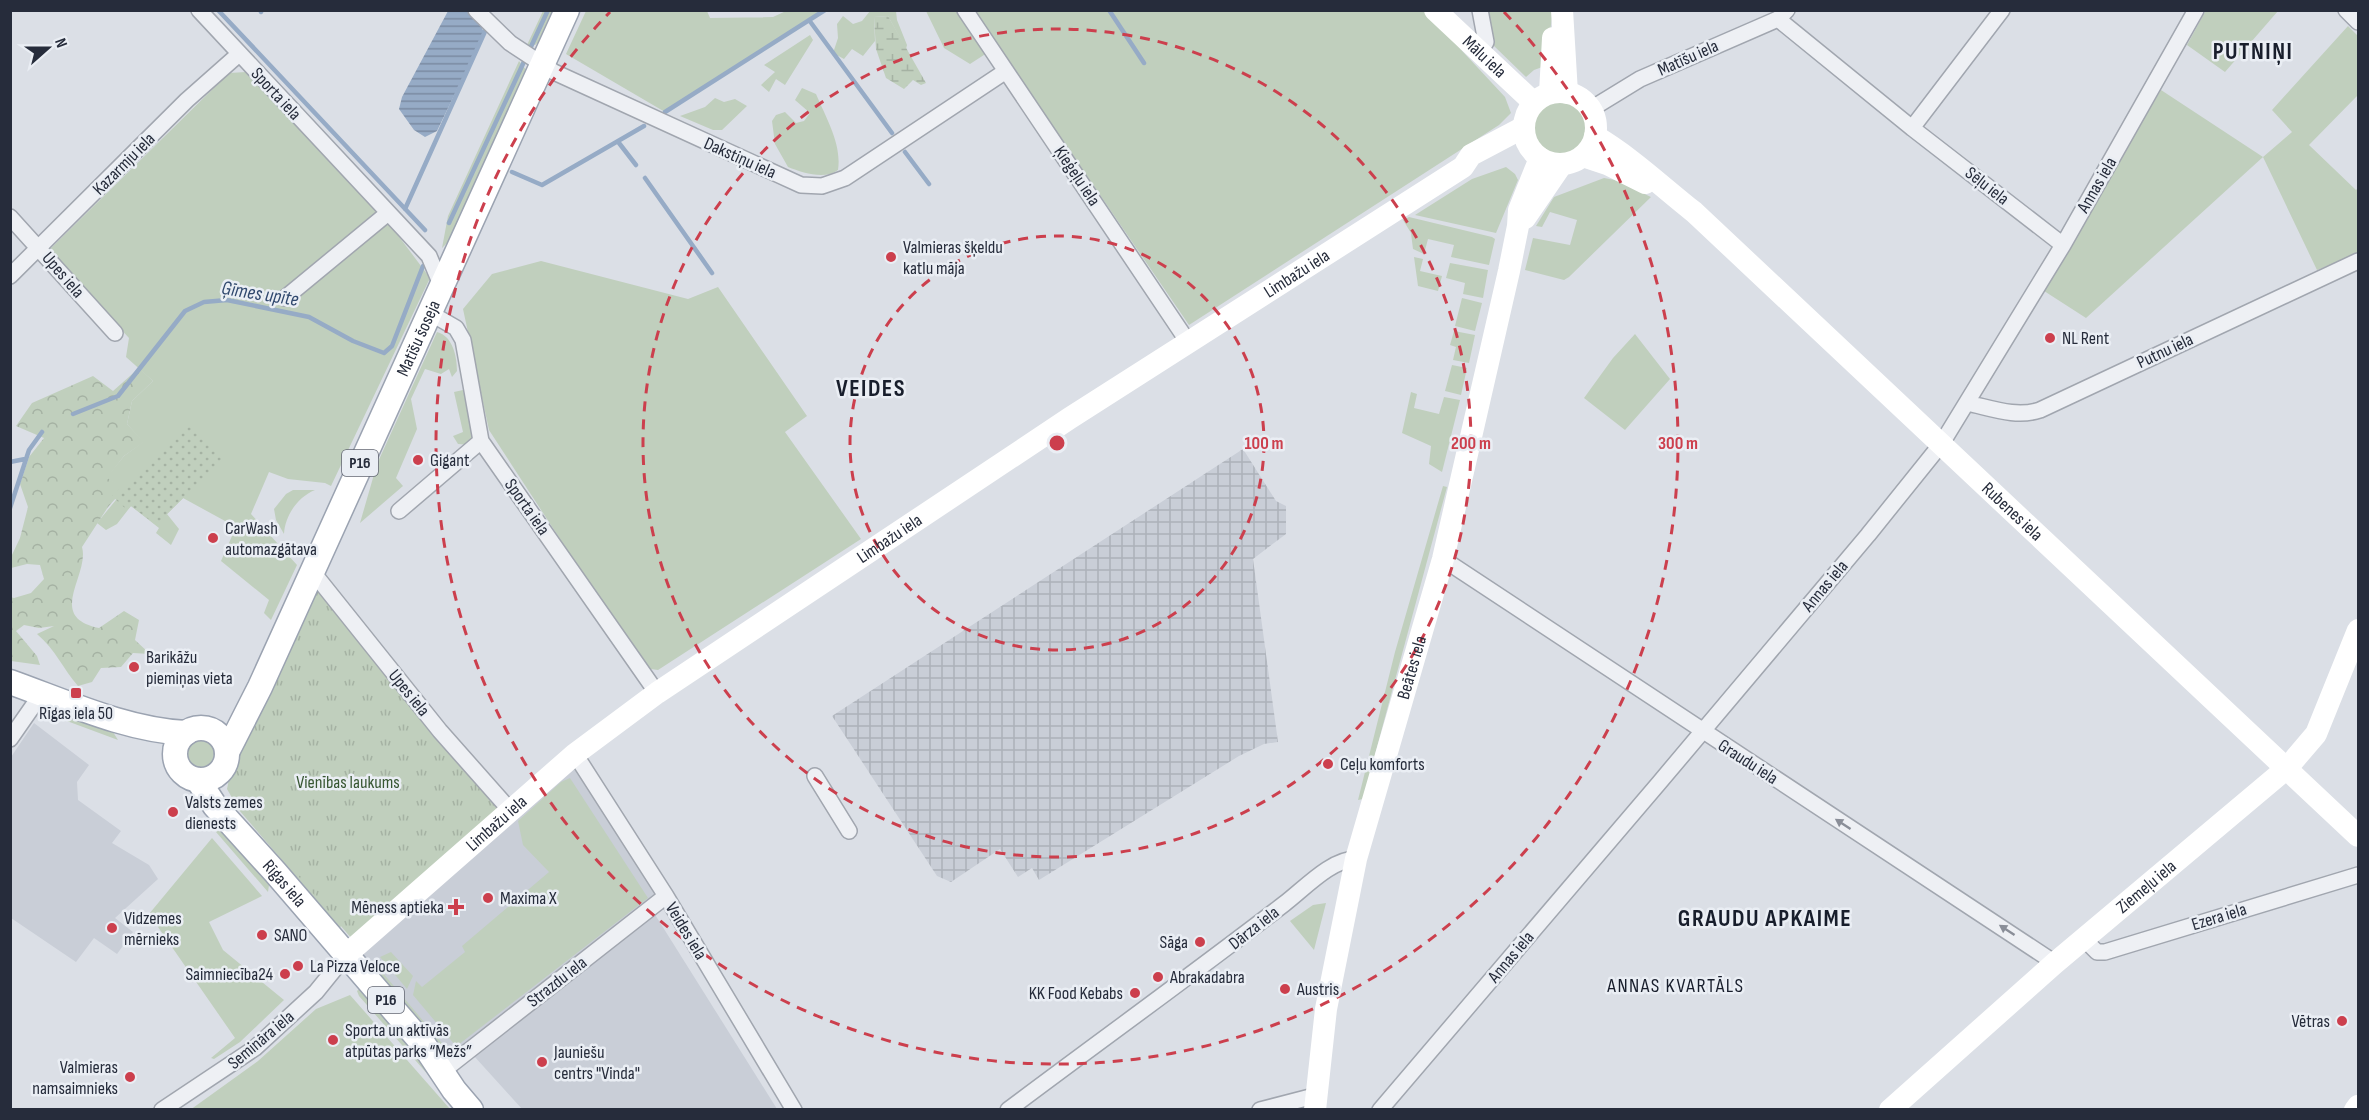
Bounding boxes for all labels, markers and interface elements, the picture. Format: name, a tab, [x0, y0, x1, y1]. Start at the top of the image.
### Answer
north arrow	[18, 18, 78, 78]
street label: Mālu iela	[1458, 31, 1511, 82]
street label: Matīšu iela	[1654, 35, 1722, 81]
text: N	[50, 36, 71, 51]
district label: PUTNIŅI	[2213, 37, 2293, 66]
street label: Sporta iela	[246, 63, 306, 125]
street label: Kazarmju iela	[88, 128, 160, 200]
street label: Dakstiņu iela	[701, 133, 779, 183]
street label: Ķieģeļu iela	[1049, 142, 1105, 210]
street label: Annas iela	[2072, 153, 2121, 217]
street label: Sēļu iela	[1961, 162, 2013, 210]
place label: Valmieras šķeldu katlu māja	[903, 237, 1003, 279]
street label: Limbažu iela	[1260, 245, 1333, 302]
street label: Upes iela	[37, 248, 89, 302]
marker: Valmieras šķeldu katlu māja	[884, 250, 898, 264]
water label: Ģīmes upīte	[220, 276, 300, 312]
street label: Matīšu šoseja	[392, 297, 445, 379]
place label: NL Rent	[2062, 328, 2110, 349]
street label: Putnu iela	[2134, 329, 2196, 373]
marker: NL Rent	[2043, 331, 2057, 345]
district label: VEIDES	[836, 374, 906, 403]
centre of rings	[1047, 433, 1067, 453]
text: 100 m	[1245, 433, 1284, 454]
text: 200 m	[1451, 433, 1491, 454]
text: 300 m	[1658, 433, 1698, 454]
road number: P16	[342, 450, 378, 476]
place label: Gigant	[430, 450, 470, 471]
marker: Gigant	[411, 453, 425, 467]
street label: Sporta iela	[500, 475, 554, 539]
street label: Rubenes iela	[1978, 478, 2047, 545]
street label: Limbažu iela	[853, 509, 926, 567]
place label: CarWash automazgātava	[225, 518, 317, 560]
marker: CarWash automazgātava	[206, 531, 220, 545]
street label: Annas iela	[1797, 556, 1853, 617]
street label: Beātes iela	[1392, 633, 1431, 702]
place label: Barikāžu piemiņas vieta	[146, 647, 233, 689]
marker: Barikāžu piemiņas vieta	[127, 660, 141, 674]
street label: Upes iela	[384, 665, 434, 721]
marker: Rīgas iela 50	[69, 686, 83, 700]
place label: Rīgas iela 50	[39, 703, 113, 724]
street label: Graudu iela	[1714, 735, 1782, 789]
place label: Ceļu komforts	[1340, 754, 1425, 775]
marker: Ceļu komforts	[1321, 757, 1335, 771]
park label: Vienības laukums	[296, 772, 400, 793]
street label: Limbažu iela	[462, 791, 531, 855]
place label: Valsts zemes dienests	[185, 792, 263, 834]
marker: Valsts zemes dienests	[166, 805, 180, 819]
one-way arrow	[1835, 819, 1851, 830]
street label: Rīgas iela	[258, 855, 311, 911]
street label: Ziemeļu iela	[2112, 855, 2180, 917]
place label: Maxima X	[500, 888, 557, 909]
marker: Maxima X	[481, 891, 495, 905]
place label: Mēness aptieka	[351, 897, 444, 918]
street label: Veides iela	[661, 899, 711, 963]
street label: Ezera iela	[2189, 899, 2249, 935]
marker: Mēness aptieka	[449, 900, 463, 914]
street label: Dārza iela	[1225, 902, 1283, 954]
district label: GRAUDU APKAIME	[1678, 904, 1852, 933]
place label: Vidzemes mērnieks	[124, 908, 182, 950]
marker: Vidzemes mērnieks	[105, 921, 119, 935]
place label: SANO	[274, 925, 307, 946]
one-way arrow	[1998, 925, 2015, 936]
street label: Annas iela	[1483, 927, 1539, 988]
marker: SANO	[255, 928, 269, 942]
place label: Sāga	[1159, 932, 1188, 953]
marker: Sāga	[1193, 935, 1207, 949]
street label: Strazdu iela	[523, 952, 591, 1012]
place label: La Pizza Veloce	[310, 956, 400, 977]
marker: La Pizza Veloce	[291, 959, 305, 973]
place label: Saimniecība24	[185, 964, 273, 985]
marker: Saimniecība24	[278, 967, 292, 981]
place label: Abrakadabra	[1169, 967, 1245, 988]
marker: Abrakadabra	[1151, 970, 1165, 984]
district label: ANNAS KVARTĀLS	[1606, 974, 1745, 998]
place label: Austris	[1296, 979, 1339, 1000]
marker: Austris	[1278, 982, 1292, 996]
place label: KK Food Kebabs	[1029, 983, 1123, 1004]
marker: KK Food Kebabs	[1128, 986, 1142, 1000]
road number: P16	[368, 987, 404, 1013]
street label: Semināra iela	[224, 1006, 298, 1074]
place label: Vētras	[2292, 1011, 2330, 1032]
marker: Vētras	[2335, 1014, 2349, 1028]
place label: Sporta un aktīvās atpūtas parks “Mežs”	[345, 1020, 472, 1062]
marker: Sporta un aktīvās atpūtas parks “Mežs”	[326, 1033, 340, 1047]
place label: Jauniešu centrs "Vinda"	[553, 1042, 640, 1084]
marker: Jauniešu centrs "Vinda"	[535, 1055, 549, 1069]
place label: Valmieras namsaimnieks	[32, 1057, 118, 1099]
marker: Valmieras namsaimnieks	[123, 1070, 137, 1084]

